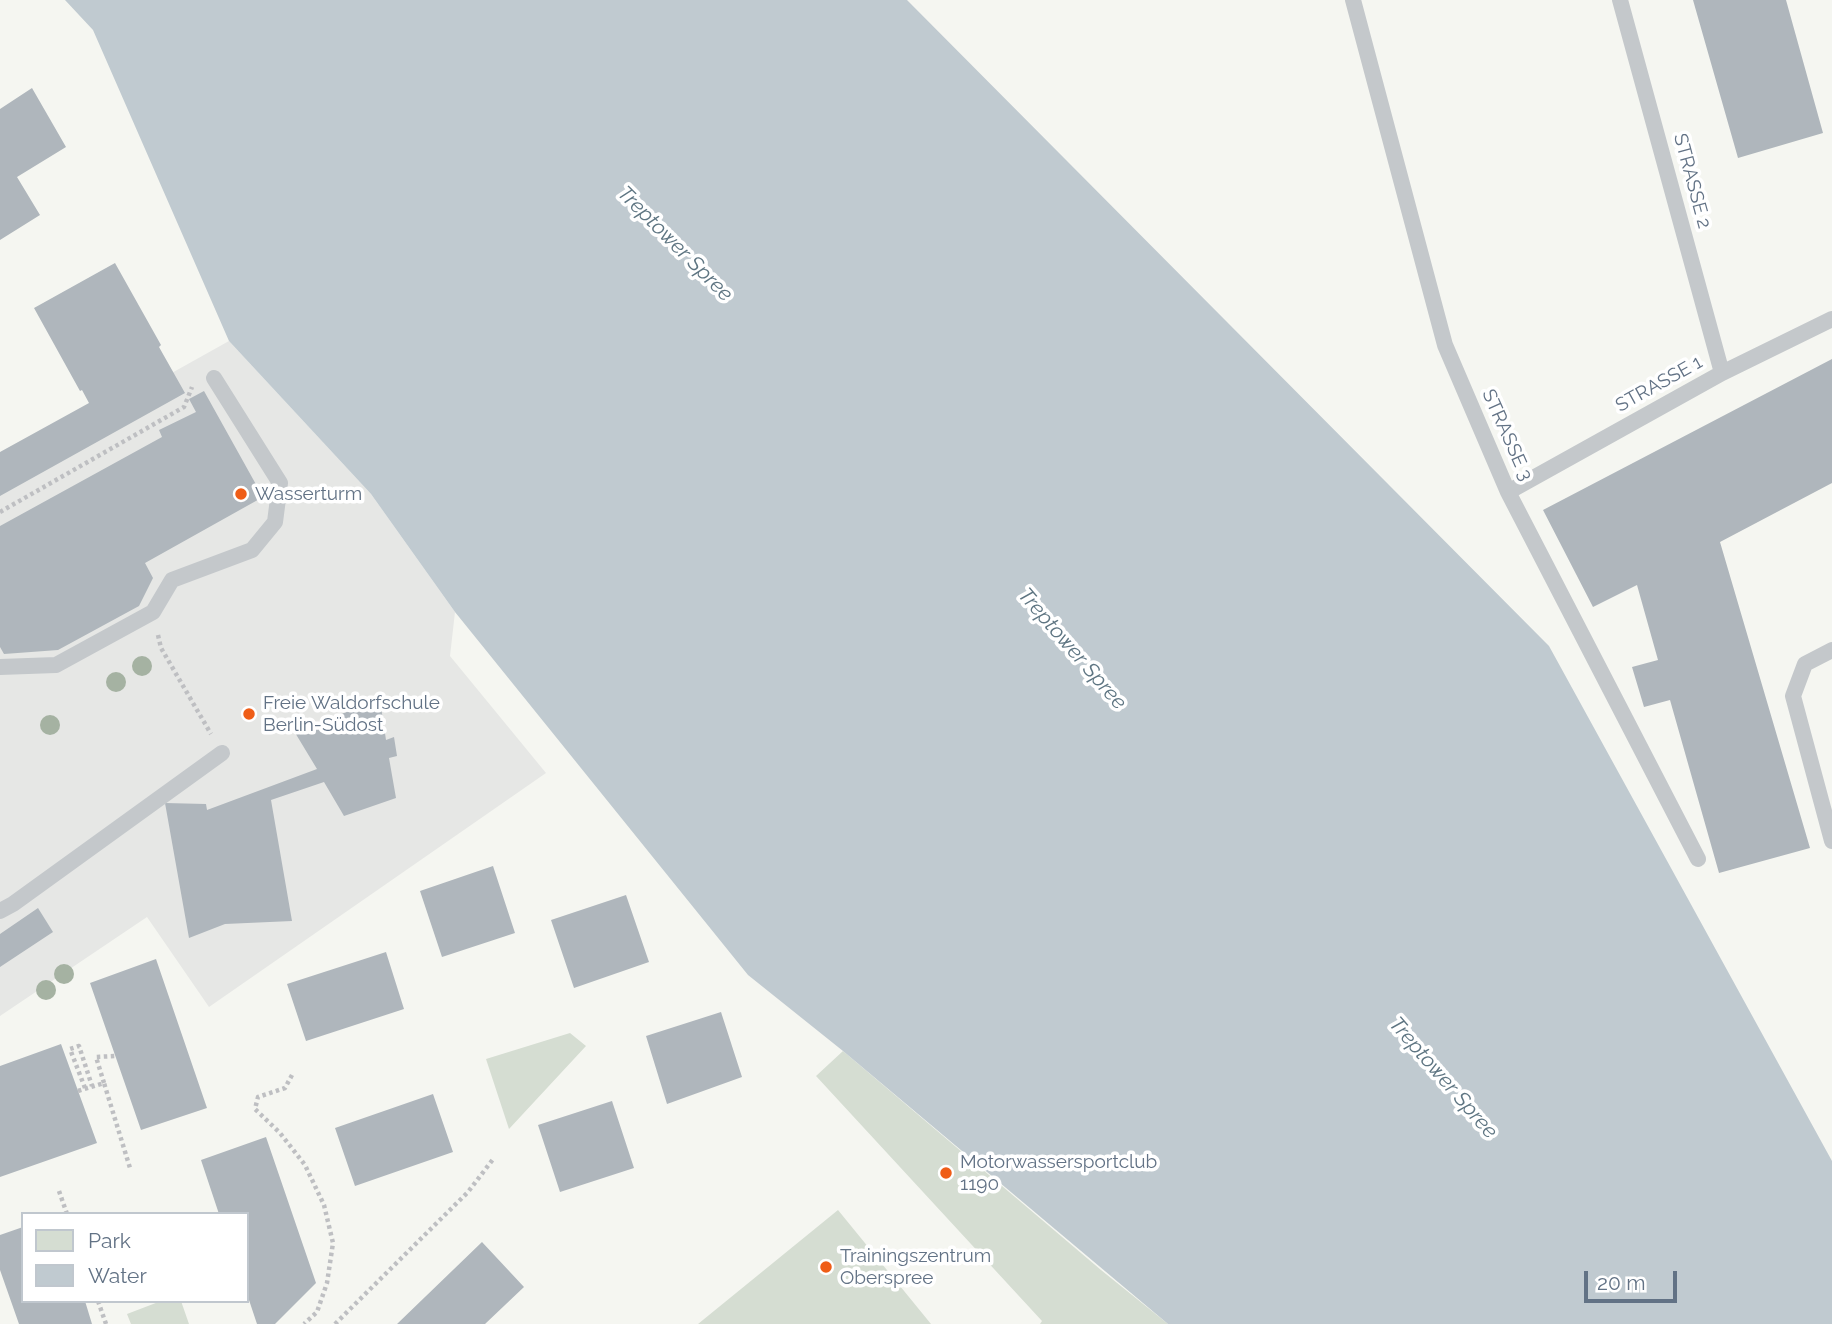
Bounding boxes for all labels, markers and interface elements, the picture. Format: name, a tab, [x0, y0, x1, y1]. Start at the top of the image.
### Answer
street label: STRASSE 2	[1668, 131, 1716, 231]
water label: Treptower Spree	[612, 181, 738, 307]
street label: STRASSE 1	[1612, 351, 1706, 417]
street label: STRASSE 3	[1477, 386, 1537, 484]
place label: Wasserturm	[255, 483, 362, 505]
marker: Wasserturm	[233, 486, 249, 502]
water label: Treptower Spree	[1012, 583, 1132, 715]
place label: Freie Waldorfschule Berlin-Südost	[263, 692, 440, 736]
marker: Freie Waldorfschule Berlin-Südost	[241, 706, 257, 722]
water label: Treptower Spree	[1383, 1012, 1503, 1144]
place label: Motorwassersportclub 1190	[960, 1151, 1157, 1195]
marker: Motorwassersportclub 1190	[938, 1165, 954, 1181]
legend	[21, 1212, 248, 1303]
text: Park	[88, 1228, 131, 1253]
place label: Trainingszentrum Oberspree	[840, 1245, 991, 1289]
scale bar	[1587, 1258, 1680, 1302]
marker: Trainingszentrum Oberspree	[818, 1259, 834, 1275]
text: Water	[88, 1263, 147, 1288]
text: 20 m	[1597, 1270, 1645, 1295]

